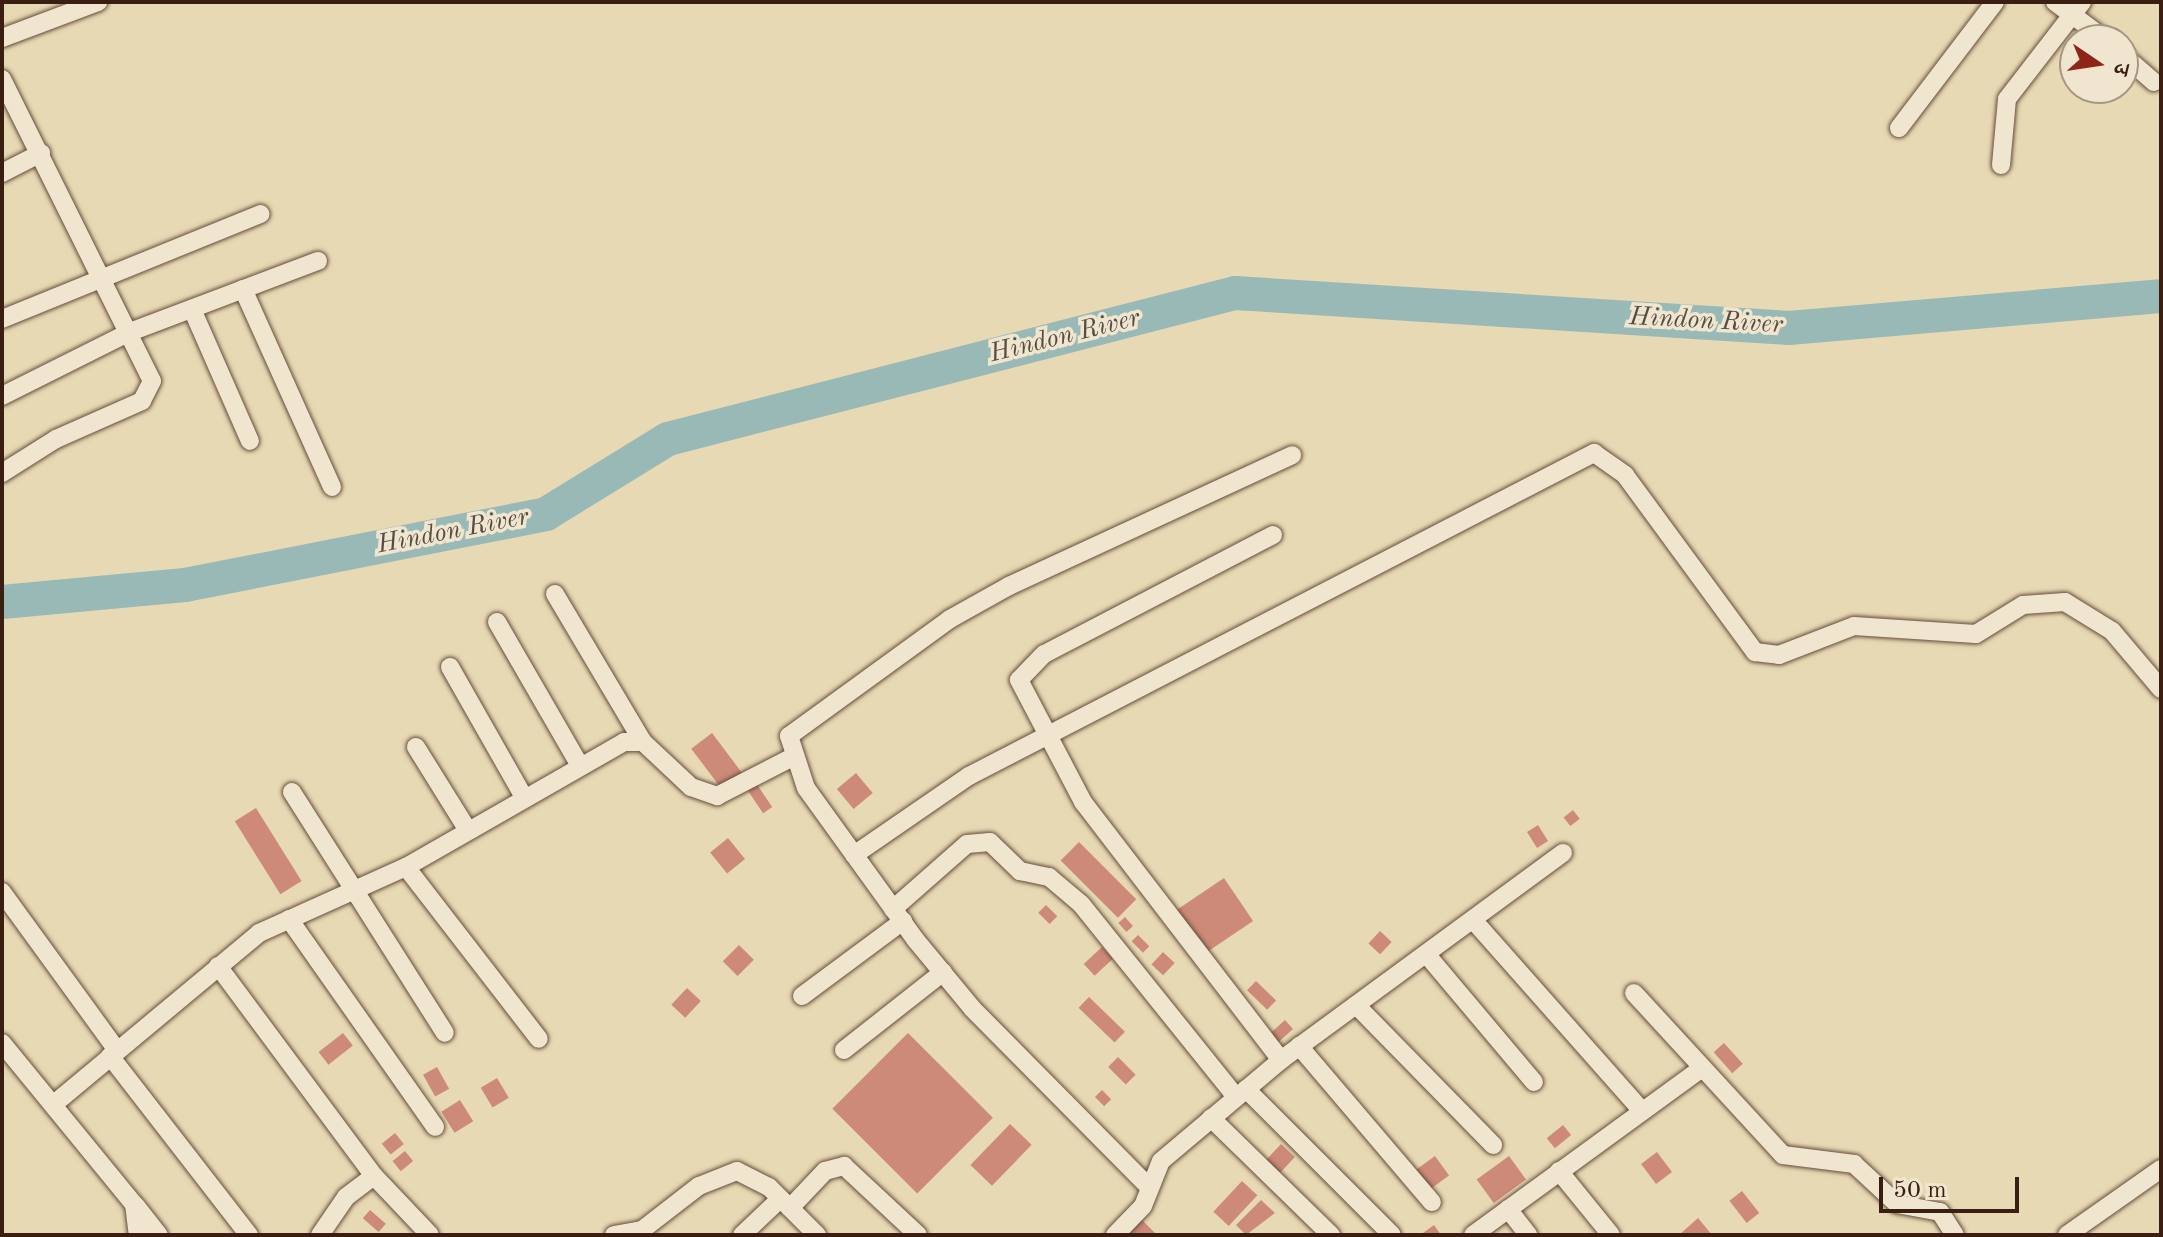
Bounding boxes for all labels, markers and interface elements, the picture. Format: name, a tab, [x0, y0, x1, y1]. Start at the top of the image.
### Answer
north arrow	[2059, 24, 2139, 104]
text: उ	[2108, 61, 2132, 77]
water label: Hindon River	[1628, 302, 1784, 342]
water label: Hindon River	[987, 303, 1143, 371]
water label: Hindon River	[375, 502, 531, 562]
scale bar	[1883, 1161, 2023, 1211]
text: 50 m	[1893, 1179, 1947, 1203]

